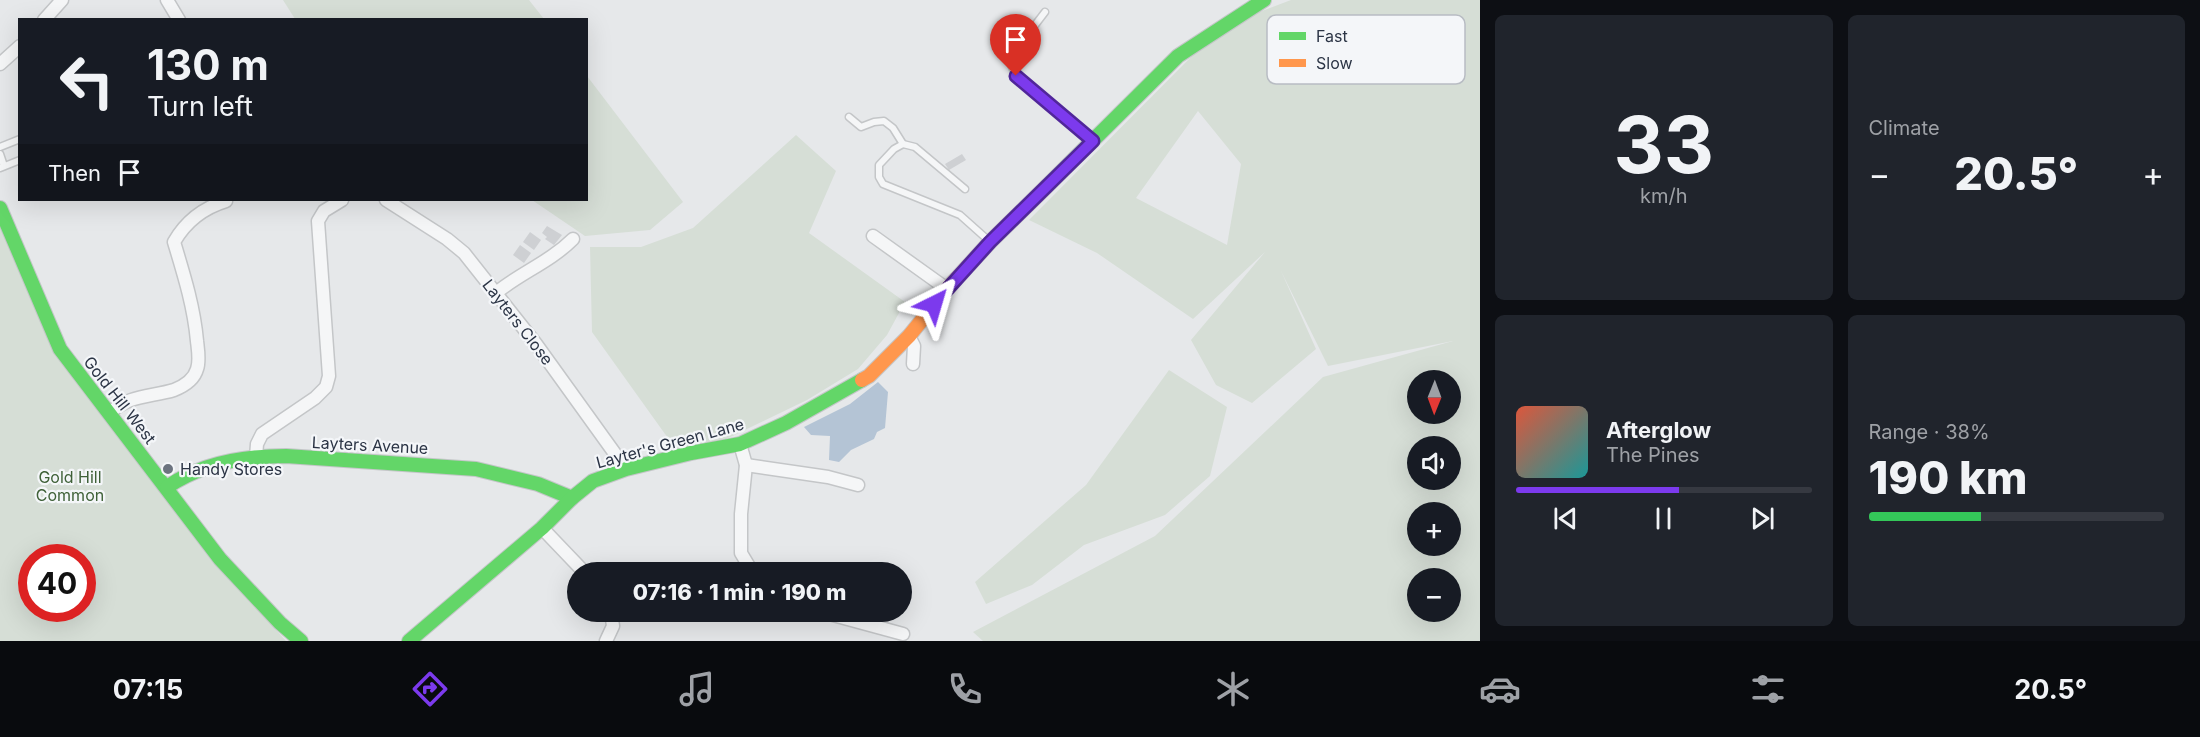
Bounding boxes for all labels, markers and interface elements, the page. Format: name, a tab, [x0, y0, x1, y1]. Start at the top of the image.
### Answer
pin	[990, 14, 1041, 76]
legend	[1267, 15, 1465, 84]
icon: arrive	[999, 23, 1032, 56]
text: Fast	[1316, 26, 1348, 46]
text: 130 m	[147, 39, 269, 90]
icon: left	[48, 42, 126, 120]
text: Slow	[1316, 53, 1353, 73]
text: Turn left	[147, 90, 253, 123]
text: 33	[1613, 97, 1714, 192]
text: Climate	[1869, 116, 1940, 140]
text: 20.5°	[1954, 146, 2078, 201]
text: −	[1869, 154, 1890, 194]
text: +	[2142, 154, 2164, 194]
icon: arrive	[113, 156, 146, 189]
text: Then	[48, 160, 101, 186]
text: km/h	[1640, 184, 1688, 208]
position arrow	[902, 272, 966, 336]
street label: Layters Close	[478, 275, 558, 369]
street label: Gold Hill West	[80, 352, 160, 448]
north arrow	[1407, 370, 1461, 424]
map controls	[1407, 370, 1461, 622]
street label: Layter's Green Lane	[594, 414, 746, 472]
text: Afterglow	[1606, 417, 1711, 443]
text: Range · 38%	[1869, 420, 1990, 444]
street label: Layters Avenue	[311, 432, 429, 458]
button: sound	[1407, 436, 1461, 490]
text: The Pines	[1606, 443, 1700, 467]
text: 190 km	[1869, 450, 2028, 505]
place label: Handy Stores	[180, 459, 282, 479]
marker: Handy Stores	[161, 462, 175, 476]
park label: Gold Hill Common	[36, 467, 104, 505]
button: +	[1407, 502, 1461, 556]
icon: previous	[1549, 502, 1582, 535]
icon: pause	[1647, 502, 1680, 535]
icon: next	[1746, 502, 1779, 535]
speed limit sign: 40	[18, 544, 96, 622]
button: −	[1407, 568, 1461, 622]
text: 07:16 · 1 min · 190 m	[633, 579, 846, 605]
icon: directions	[409, 668, 451, 710]
icon: music	[676, 668, 718, 710]
icon: phone	[944, 668, 986, 710]
icon: climate	[1212, 668, 1254, 710]
icon: car	[1479, 668, 1521, 710]
icon: filters	[1747, 668, 1789, 710]
text: 07:15	[113, 673, 183, 706]
text: 20.5°	[2014, 673, 2087, 706]

